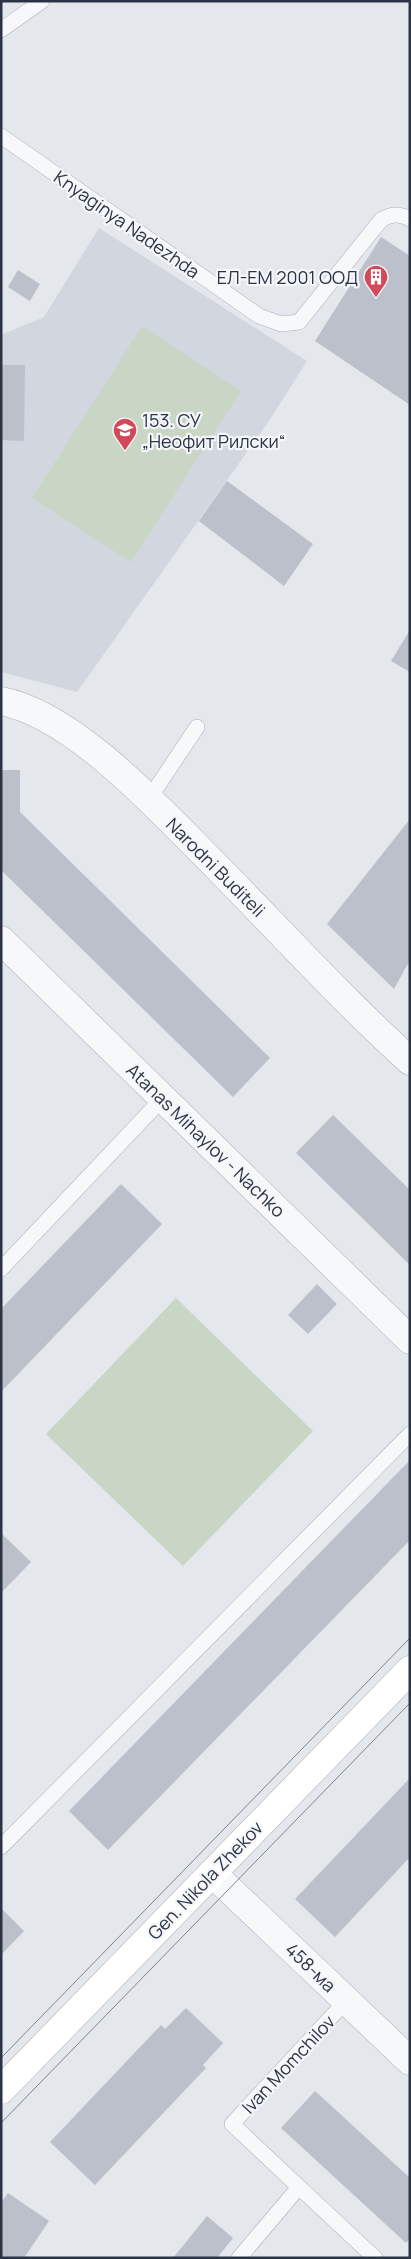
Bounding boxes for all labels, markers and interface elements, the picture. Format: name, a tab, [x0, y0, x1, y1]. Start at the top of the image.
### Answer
street label: Knyaginya Nadezhda	[49, 165, 205, 283]
building icon: ЕЛ-ЕМ 2001 ООД	[363, 264, 389, 298]
place label: ЕЛ-ЕМ 2001 ООД	[217, 265, 358, 289]
place label: 153. СУ „Неофит Рилски“	[142, 408, 285, 453]
school or university icon: 153. СУ „Неофит Рилски“	[112, 417, 138, 451]
street label: Narodni Buditeli	[161, 812, 271, 922]
street label: Atanas Mihaylov - Nachko	[122, 1058, 290, 1222]
street label: Gen. Nikola Zhekov	[142, 1816, 268, 1944]
street label: 458-ма	[281, 1937, 341, 1997]
street label: Ivan Momchilov	[236, 2010, 340, 2118]

